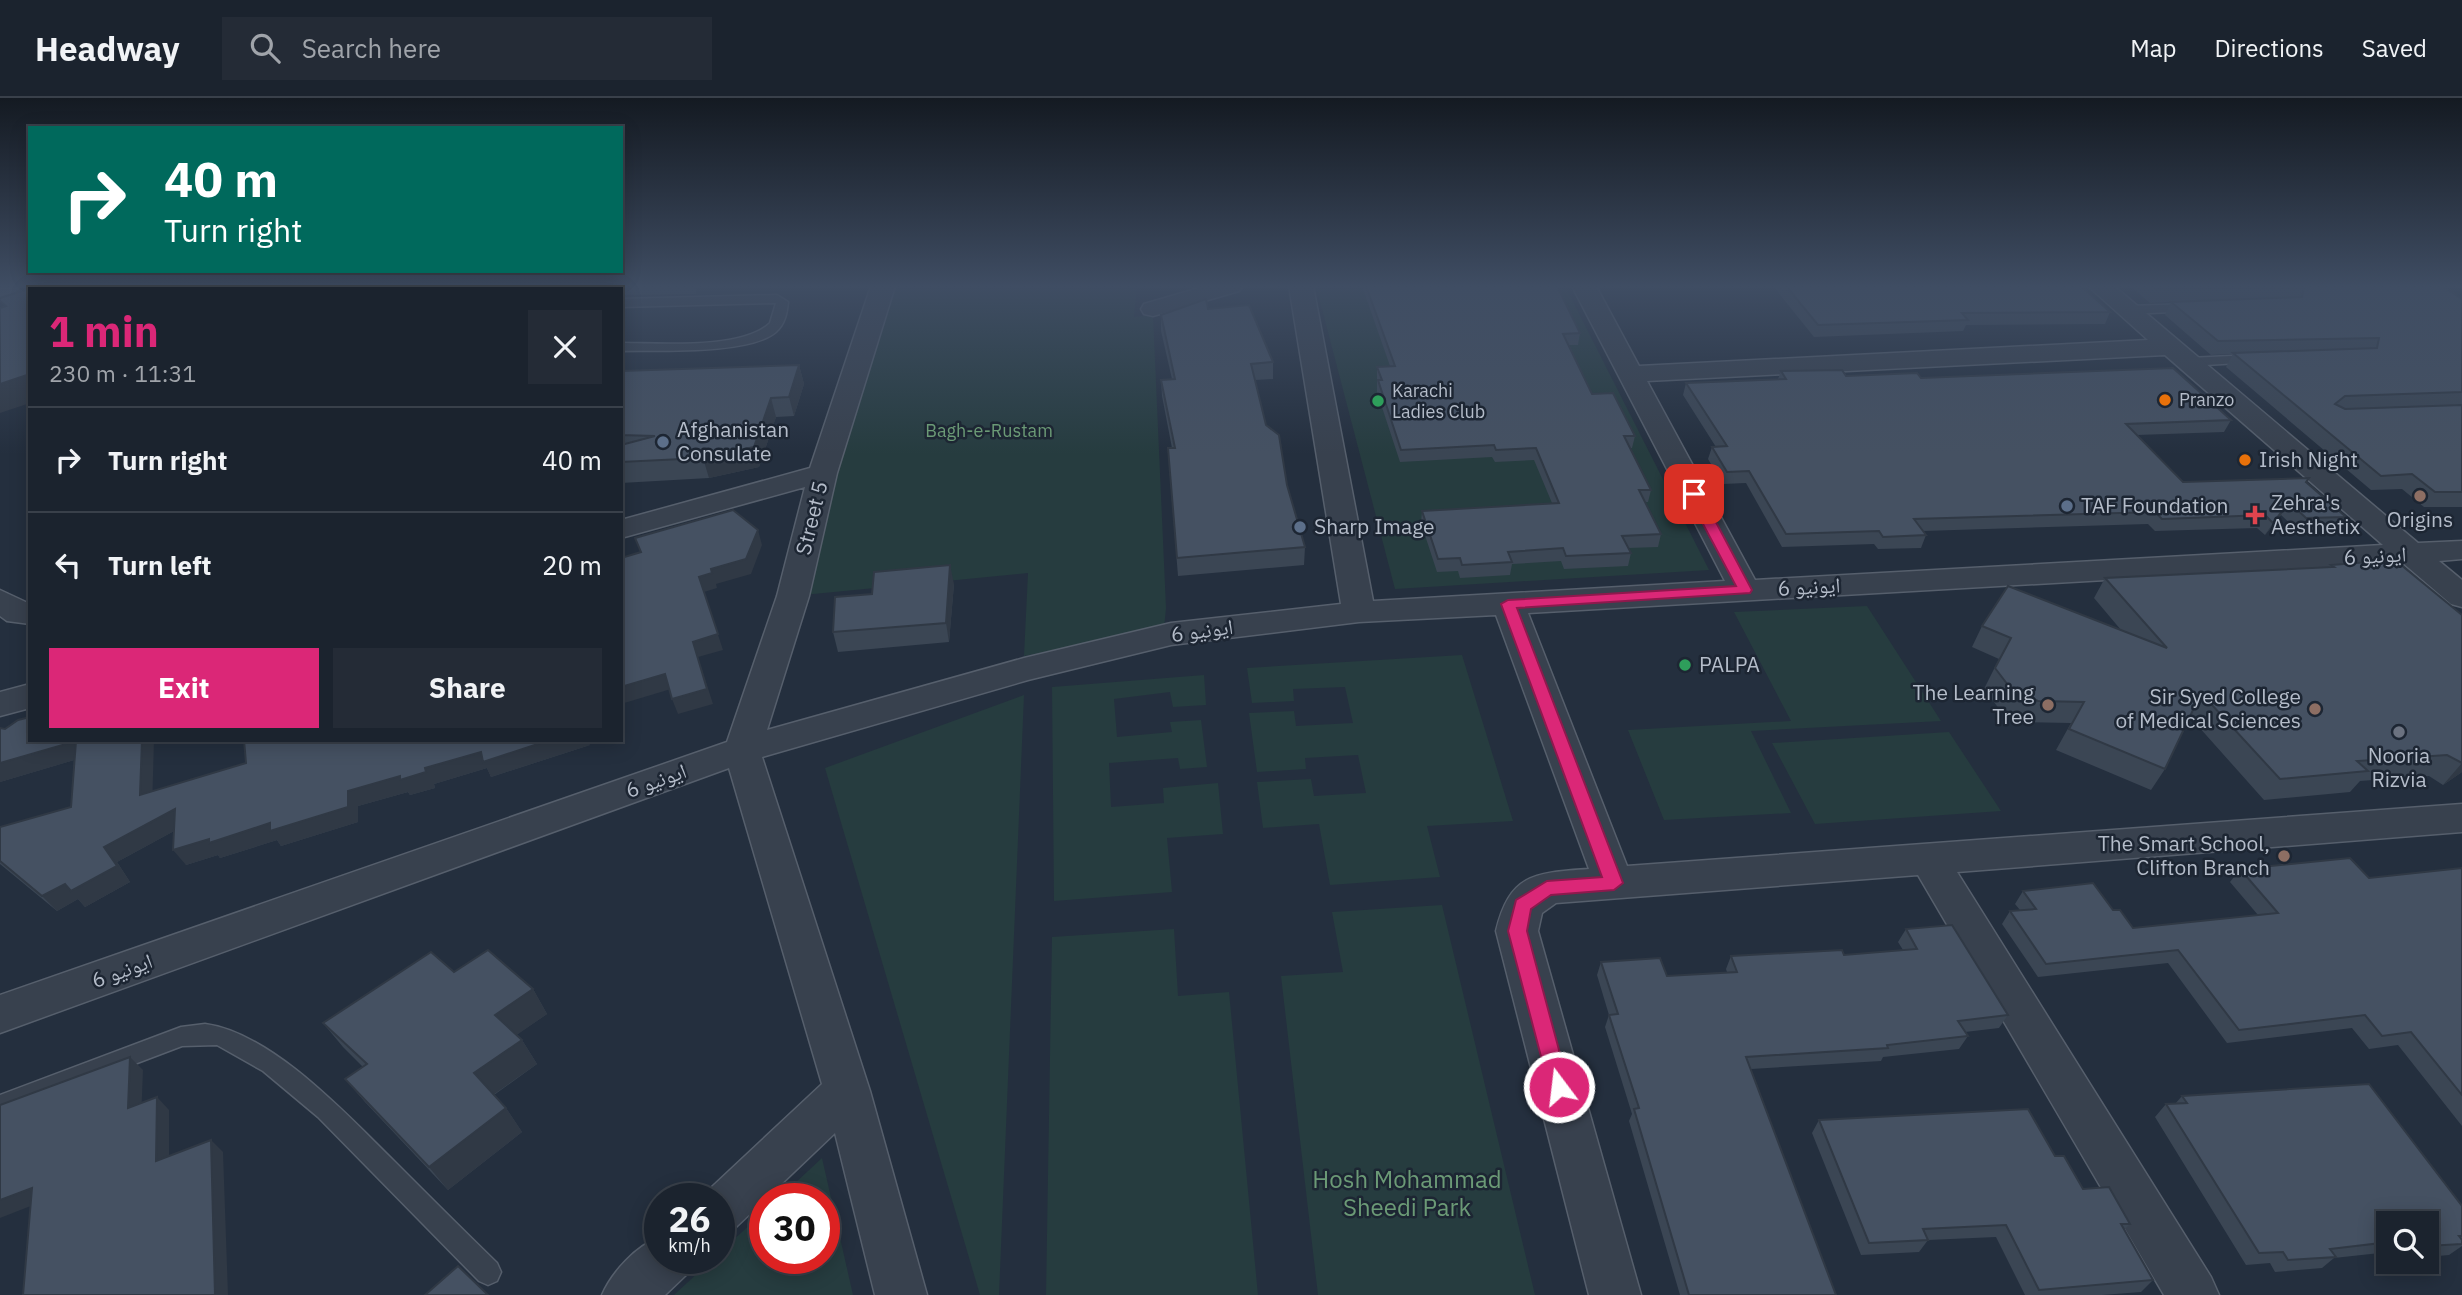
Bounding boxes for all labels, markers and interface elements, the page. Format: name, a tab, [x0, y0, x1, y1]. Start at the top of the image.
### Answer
search box	[222, 17, 712, 80]
text: Headway	[35, 27, 180, 70]
icon: search	[246, 29, 284, 67]
text: Search here	[302, 31, 441, 65]
text: Map	[2130, 32, 2176, 64]
text: Directions	[2214, 32, 2324, 64]
text: Saved	[2362, 32, 2427, 64]
text: 40 m	[164, 147, 278, 210]
icon: right	[49, 154, 140, 245]
text: Turn right	[164, 209, 302, 251]
text: 1 min	[49, 304, 159, 359]
button: close	[528, 310, 602, 384]
text: 230 m · 11:31	[49, 358, 196, 388]
place label: Karachi Ladies Club	[1392, 379, 1485, 423]
place label: Pranzo	[2179, 388, 2234, 411]
marker: Pranzo	[2157, 392, 2173, 408]
marker: Karachi Ladies Club	[1370, 393, 1386, 409]
place label: Afghanistan Consulate	[677, 415, 789, 467]
park label: Bagh-e-Rustam	[925, 419, 1053, 442]
marker: Afghanistan Consulate	[655, 434, 671, 450]
icon: right	[49, 441, 87, 479]
text: Turn right	[108, 443, 227, 477]
text: 40 m	[542, 443, 602, 477]
place label: Irish Night	[2259, 445, 2358, 473]
marker: Irish Night	[2237, 452, 2253, 468]
pin	[1664, 464, 1724, 524]
icon: arrive	[1675, 475, 1713, 513]
street label: Street 5	[788, 478, 834, 558]
place label: Zehra's Aesthetix	[2271, 488, 2361, 540]
marker: Origins	[2412, 488, 2428, 504]
place label: TAF Foundation	[2081, 491, 2228, 519]
marker: TAF Foundation	[2059, 498, 2075, 514]
marker: Zehra's Aesthetix	[2245, 505, 2265, 525]
place label: Origins	[2387, 505, 2453, 533]
place label: Sharp Image	[1314, 512, 1435, 540]
marker: Sharp Image	[1292, 519, 1308, 535]
street label: ایونیو 6	[2343, 539, 2407, 571]
icon: left	[49, 546, 87, 584]
text: Turn left	[108, 548, 211, 582]
text: 20 m	[542, 548, 602, 582]
street label: ایونیو 6	[1777, 570, 1841, 602]
street label: ایونیو 6	[1169, 612, 1235, 648]
button: Exit	[49, 648, 319, 728]
button: Share	[333, 648, 602, 728]
place label: PALPA	[1699, 650, 1760, 678]
marker: PALPA	[1677, 657, 1693, 673]
place label: The Learning Tree	[1913, 678, 2034, 730]
place label: Sir Syed College of Medical Sciences	[2115, 682, 2301, 734]
marker: The Learning Tree	[2040, 697, 2056, 713]
marker: Sir Syed College of Medical Sciences	[2307, 701, 2323, 717]
marker: Nooria Rizvia	[2391, 724, 2407, 740]
place label: Nooria Rizvia	[2368, 741, 2430, 793]
street label: ایونیو 6	[621, 756, 690, 804]
place label: The Smart School, Clifton Branch	[2098, 829, 2270, 881]
marker: The Smart School, Clifton Branch	[2276, 848, 2292, 864]
street label: ایونیو 6	[87, 946, 156, 994]
position arrow	[1522, 1050, 1596, 1124]
park label: Hosh Mohammad Sheedi Park	[1312, 1163, 1502, 1223]
speed limit sign: 30	[749, 1183, 840, 1274]
text: 26	[668, 1196, 711, 1242]
map controls	[2376, 1211, 2439, 1274]
button: search	[2376, 1211, 2439, 1274]
text: km/h	[668, 1234, 711, 1257]

